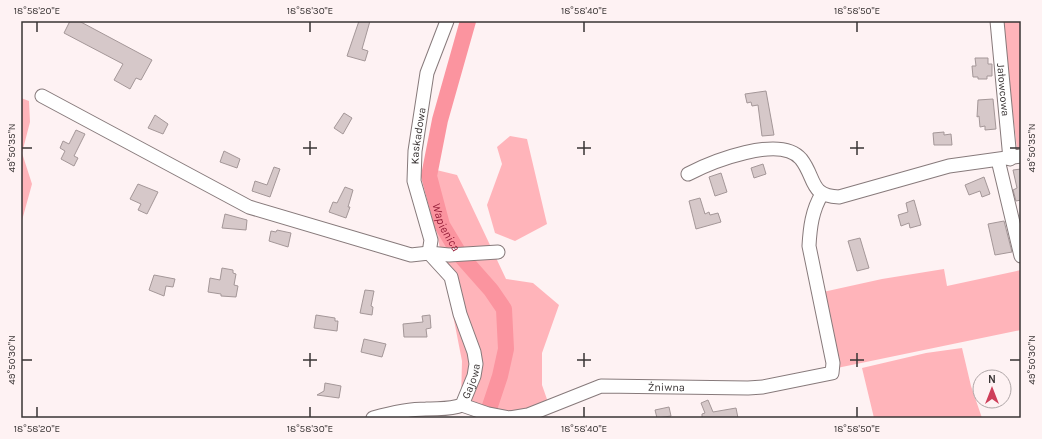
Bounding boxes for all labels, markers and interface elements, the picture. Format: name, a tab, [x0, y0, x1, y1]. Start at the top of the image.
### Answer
text: 18°58'20"E	[14, 5, 60, 17]
text: 18°58'30"E	[287, 5, 333, 17]
text: 18°58'40"E	[561, 5, 607, 17]
text: 18°58'50"E	[834, 5, 880, 17]
street label: Jałowcowa	[994, 63, 1012, 117]
street label: Kaskadowa	[409, 106, 429, 164]
text: 49°50'35"N	[6, 123, 18, 173]
text: 49°50'35"N	[1026, 123, 1038, 173]
water label: Wapienica	[429, 201, 463, 254]
text: 49°50'30"N	[6, 335, 18, 385]
text: 49°50'30"N	[1026, 335, 1038, 385]
street label: Gajowa	[459, 363, 483, 401]
north arrow	[972, 369, 1012, 409]
text: N	[988, 373, 996, 386]
street label: Żniwna	[648, 380, 685, 394]
text: 18°58'20"E	[14, 423, 60, 435]
text: 18°58'30"E	[287, 423, 333, 435]
text: 18°58'40"E	[561, 423, 607, 435]
text: 18°58'50"E	[834, 423, 880, 435]

